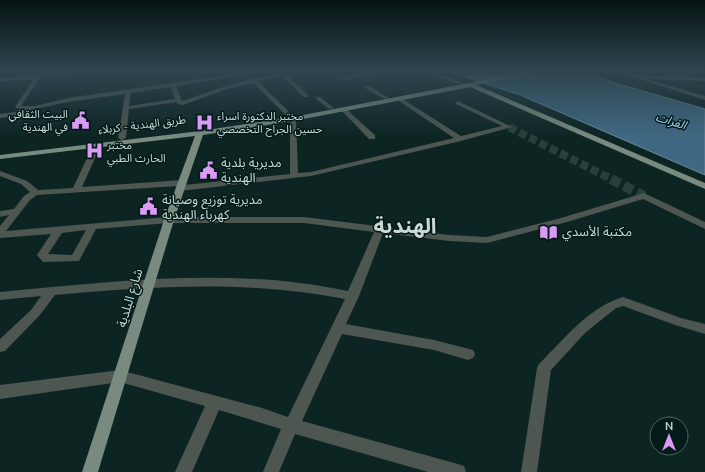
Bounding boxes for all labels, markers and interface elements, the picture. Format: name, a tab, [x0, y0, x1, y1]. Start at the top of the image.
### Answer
place label: البيت الثقافي في الهندية	[9, 107, 68, 136]
place label: مختبر الدكتورة اسراء حسين الجراح التخصصي	[217, 109, 323, 138]
water label: الفرات	[654, 109, 689, 134]
public building icon: البيت الثقافي في الهندية	[71, 110, 91, 130]
street label: طريق الهندية - كربلاء	[97, 112, 187, 138]
hospital icon: مختبر الدكتورة اسراء حسين الجراح التخصصي	[194, 112, 214, 132]
place label: مختبر الحارث الطبي	[106, 138, 166, 167]
hospital icon: مختبر الحارث الطبي	[84, 141, 104, 161]
place label: مديرية بلدية الهندية	[221, 154, 282, 187]
public building icon: مديرية بلدية الهندية	[198, 160, 218, 180]
place label: مديرية توزيع وصيانة كهرباء الهندية	[162, 191, 263, 224]
public building icon: مديرية توزيع وصيانة كهرباء الهندية	[139, 197, 159, 217]
district label: الهندية	[373, 212, 437, 240]
library icon: مكتبة الأسدي	[539, 222, 559, 242]
place label: مكتبة الأسدي	[562, 223, 632, 242]
street label: شارع البلدية	[113, 266, 148, 330]
north arrow	[649, 416, 689, 456]
text: N	[665, 419, 673, 434]

